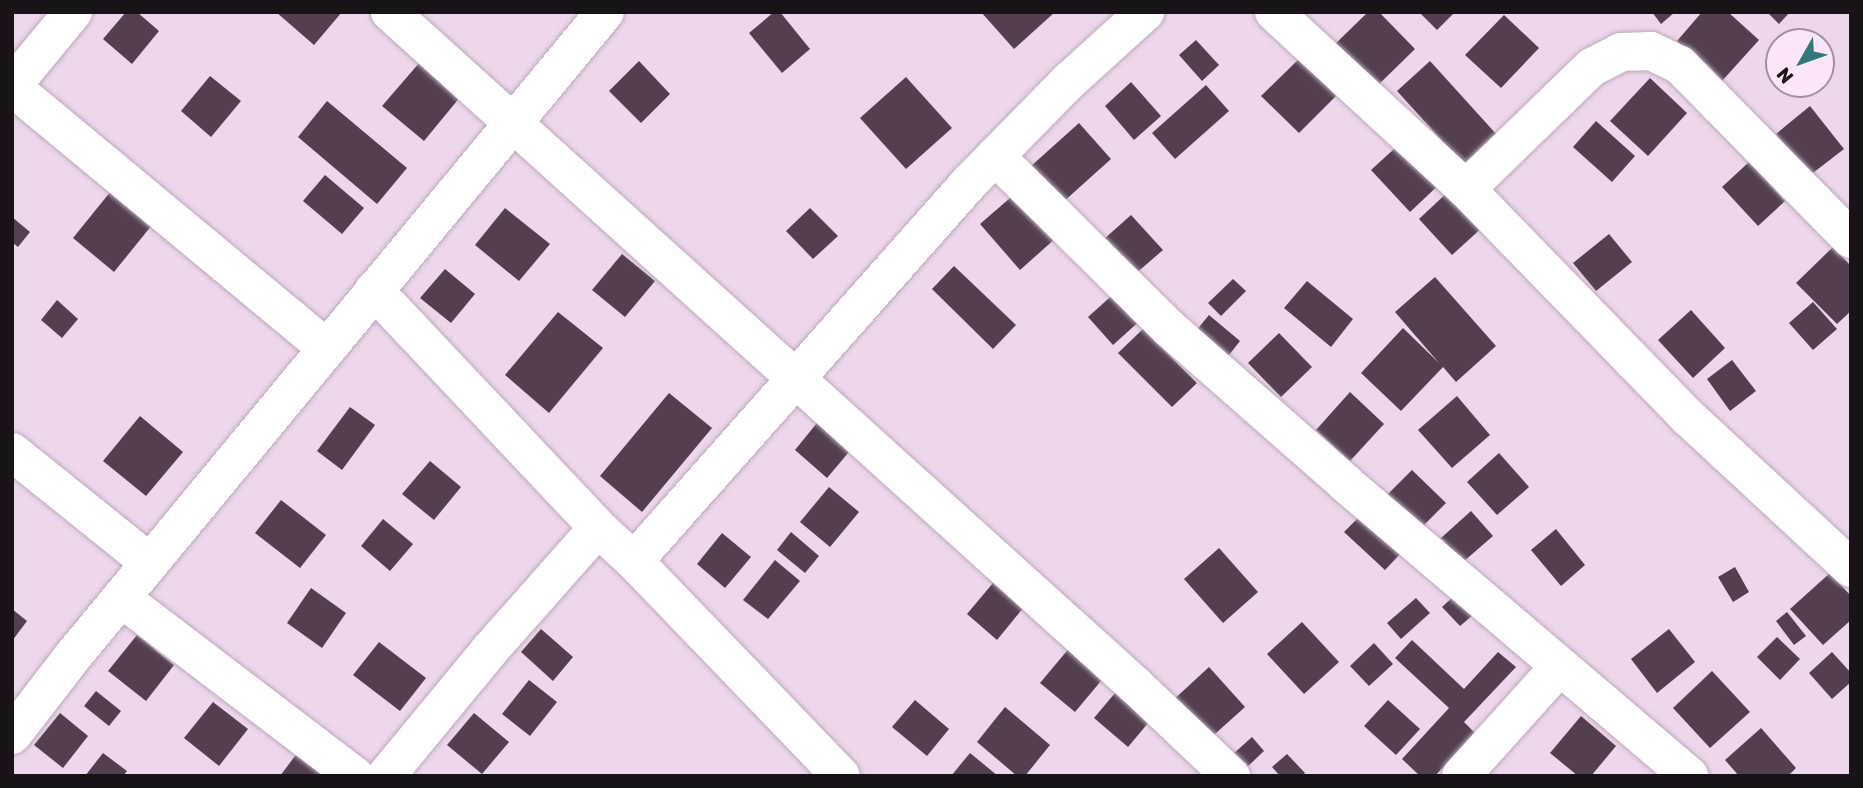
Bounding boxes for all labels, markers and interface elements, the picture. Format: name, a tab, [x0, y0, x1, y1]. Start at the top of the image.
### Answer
north arrow	[1765, 28, 1835, 98]
text: N	[1772, 63, 1798, 88]

